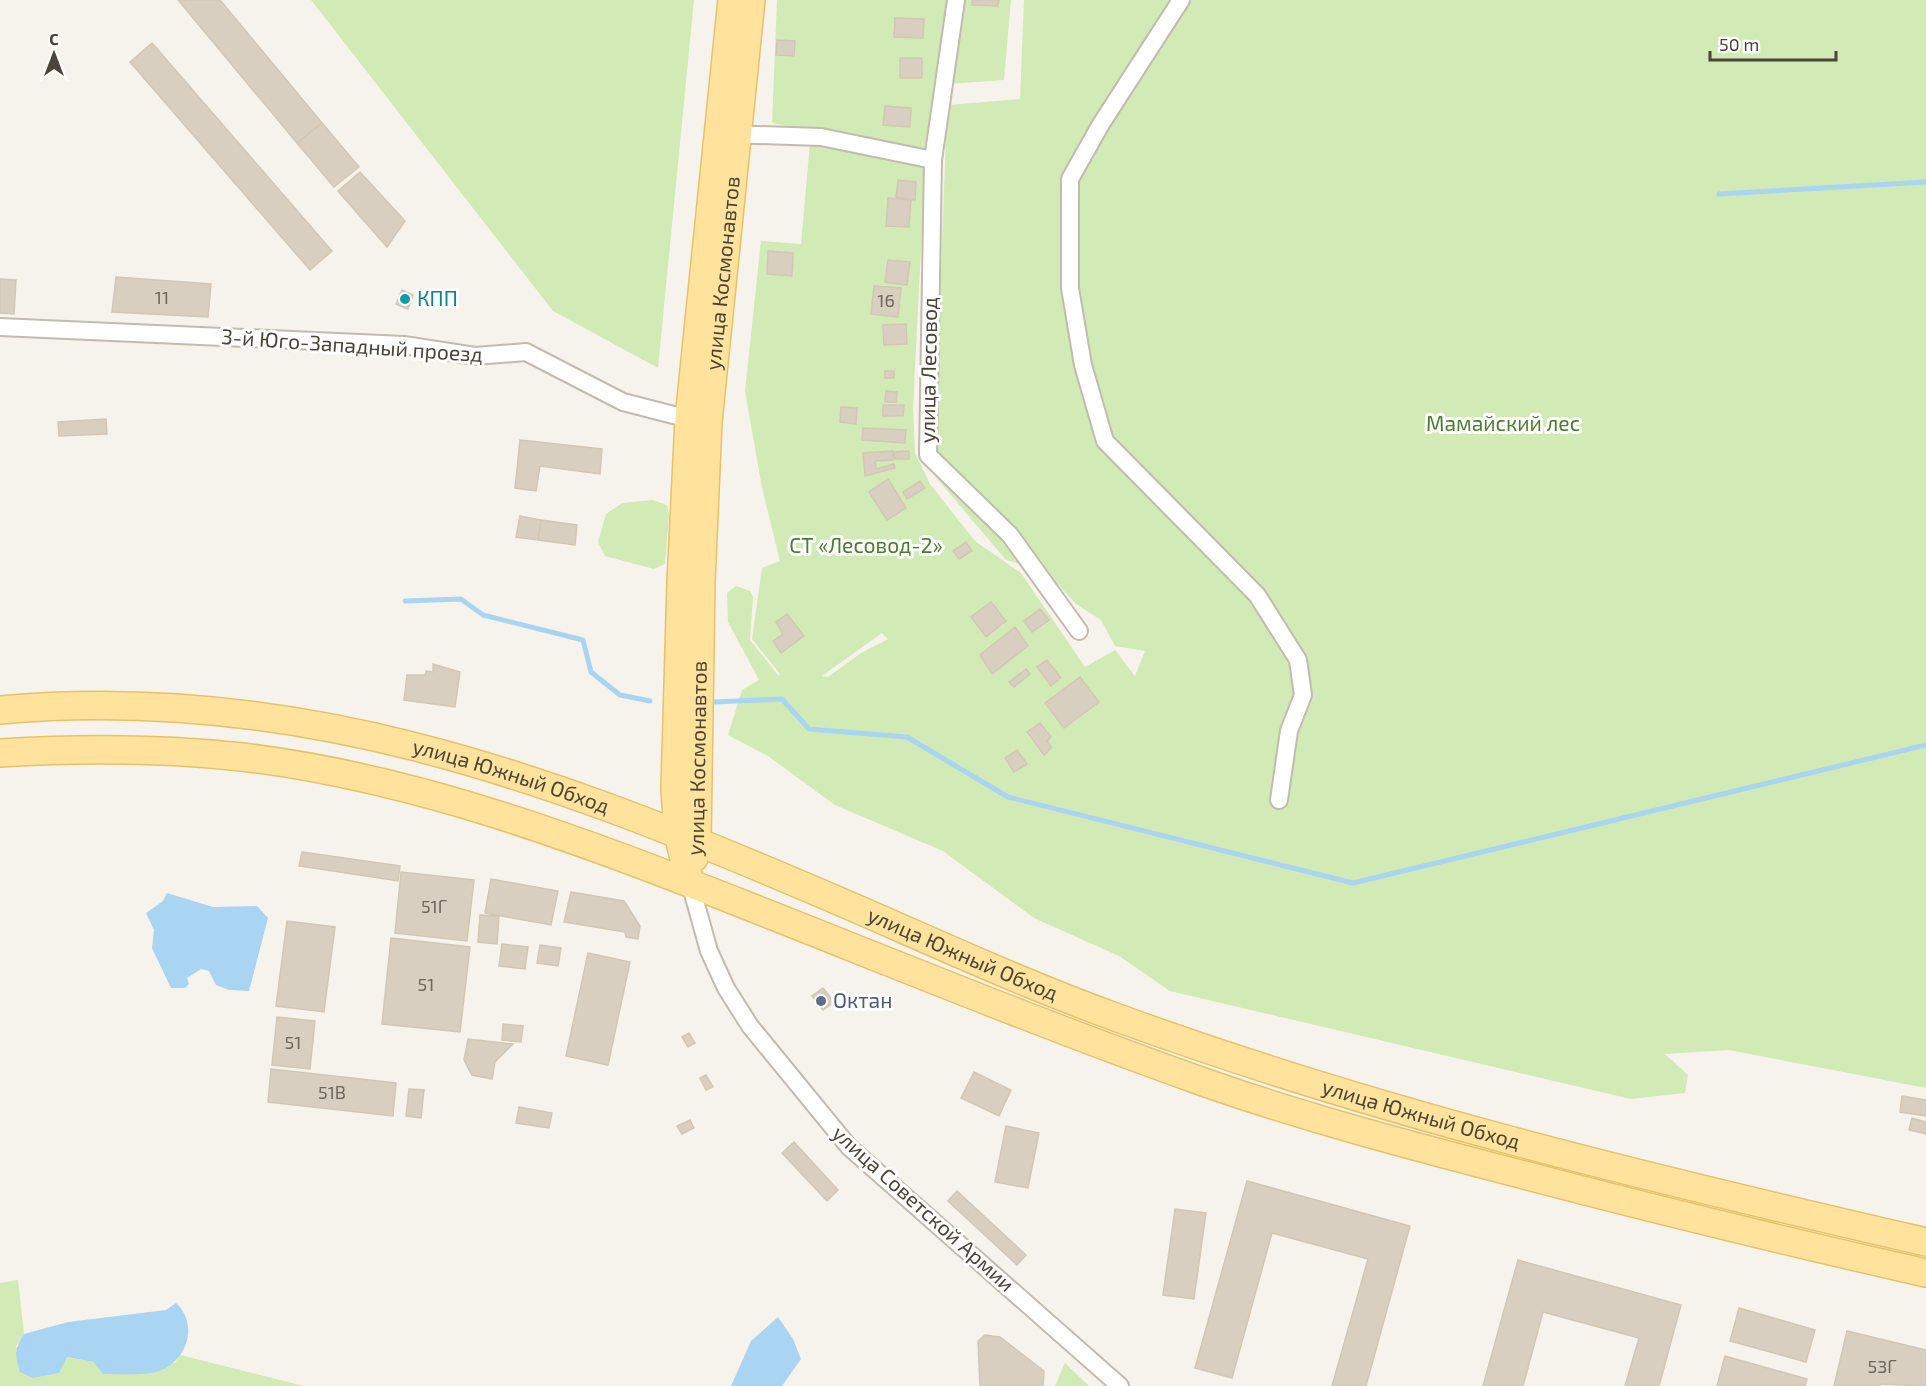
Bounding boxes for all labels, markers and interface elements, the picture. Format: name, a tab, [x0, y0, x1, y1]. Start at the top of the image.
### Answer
north arrow	[24, 24, 84, 84]
scale bar	[1710, 24, 1836, 62]
text: С	[49, 29, 59, 48]
text: 50 m	[1719, 33, 1759, 55]
street label: улица Космонавтов	[699, 175, 744, 371]
place label: КПП	[417, 285, 458, 310]
house number: 11	[155, 286, 169, 308]
house number: 16	[877, 289, 895, 311]
marker: КПП	[398, 292, 412, 306]
street label: улица Лесовод	[914, 297, 942, 443]
street label: 3-й Юго-Западный проезд	[220, 323, 484, 366]
park label: Мамайский лес	[1426, 410, 1580, 435]
park label: СТ «Лесовод-2»	[789, 532, 943, 557]
street label: улица Космонавтов	[681, 661, 711, 858]
street label: улица Южный Обход	[410, 733, 613, 818]
house number: 51Г	[421, 895, 447, 917]
street label: улица Южный Обход	[864, 901, 1062, 1005]
house number: 51	[418, 973, 434, 995]
place label: Октан	[833, 987, 892, 1012]
marker: Октан	[814, 994, 828, 1008]
house number: 51	[285, 1031, 301, 1053]
street label: улица Южный Обход	[1319, 1073, 1523, 1153]
house number: 51В	[318, 1081, 346, 1103]
street label: улица Советской Армии	[827, 1120, 1020, 1297]
house number: 53Г	[1868, 1355, 1896, 1377]

